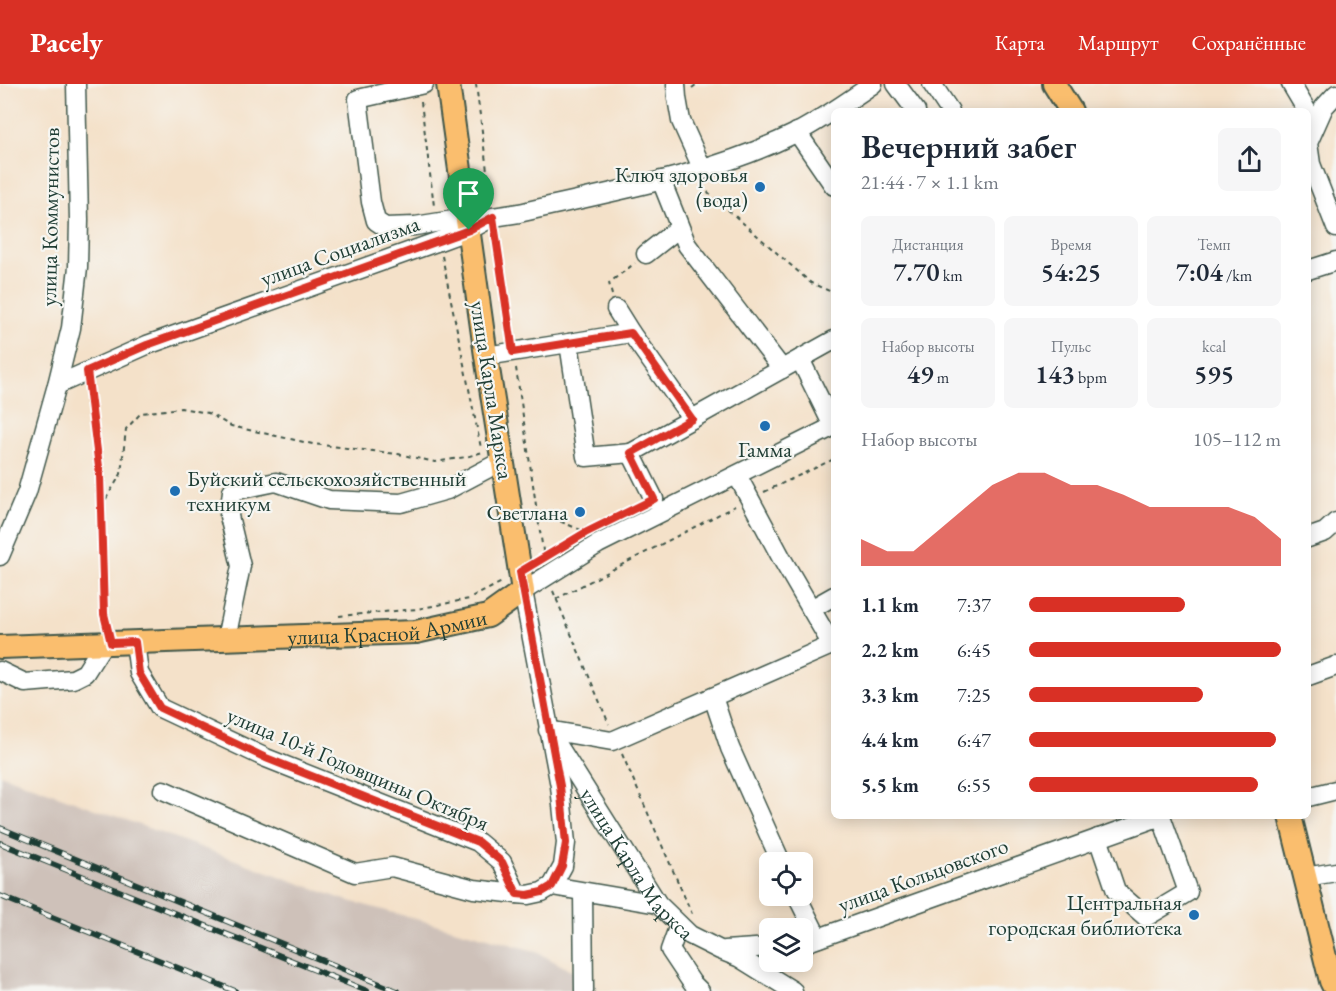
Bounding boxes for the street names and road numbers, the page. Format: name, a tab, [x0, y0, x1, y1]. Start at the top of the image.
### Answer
street label: улица Коммунистов	[34, 127, 66, 307]
street label: улица Социализма	[257, 209, 424, 293]
street label: улица Карла Маркса	[464, 298, 520, 482]
street label: улица Красной Армии	[287, 602, 490, 651]
street label: улица 10-й Годовщины Октября	[223, 701, 494, 837]
street label: улица Карла Маркса	[573, 782, 701, 946]
street label: улица Кольцовского	[834, 831, 1012, 919]

